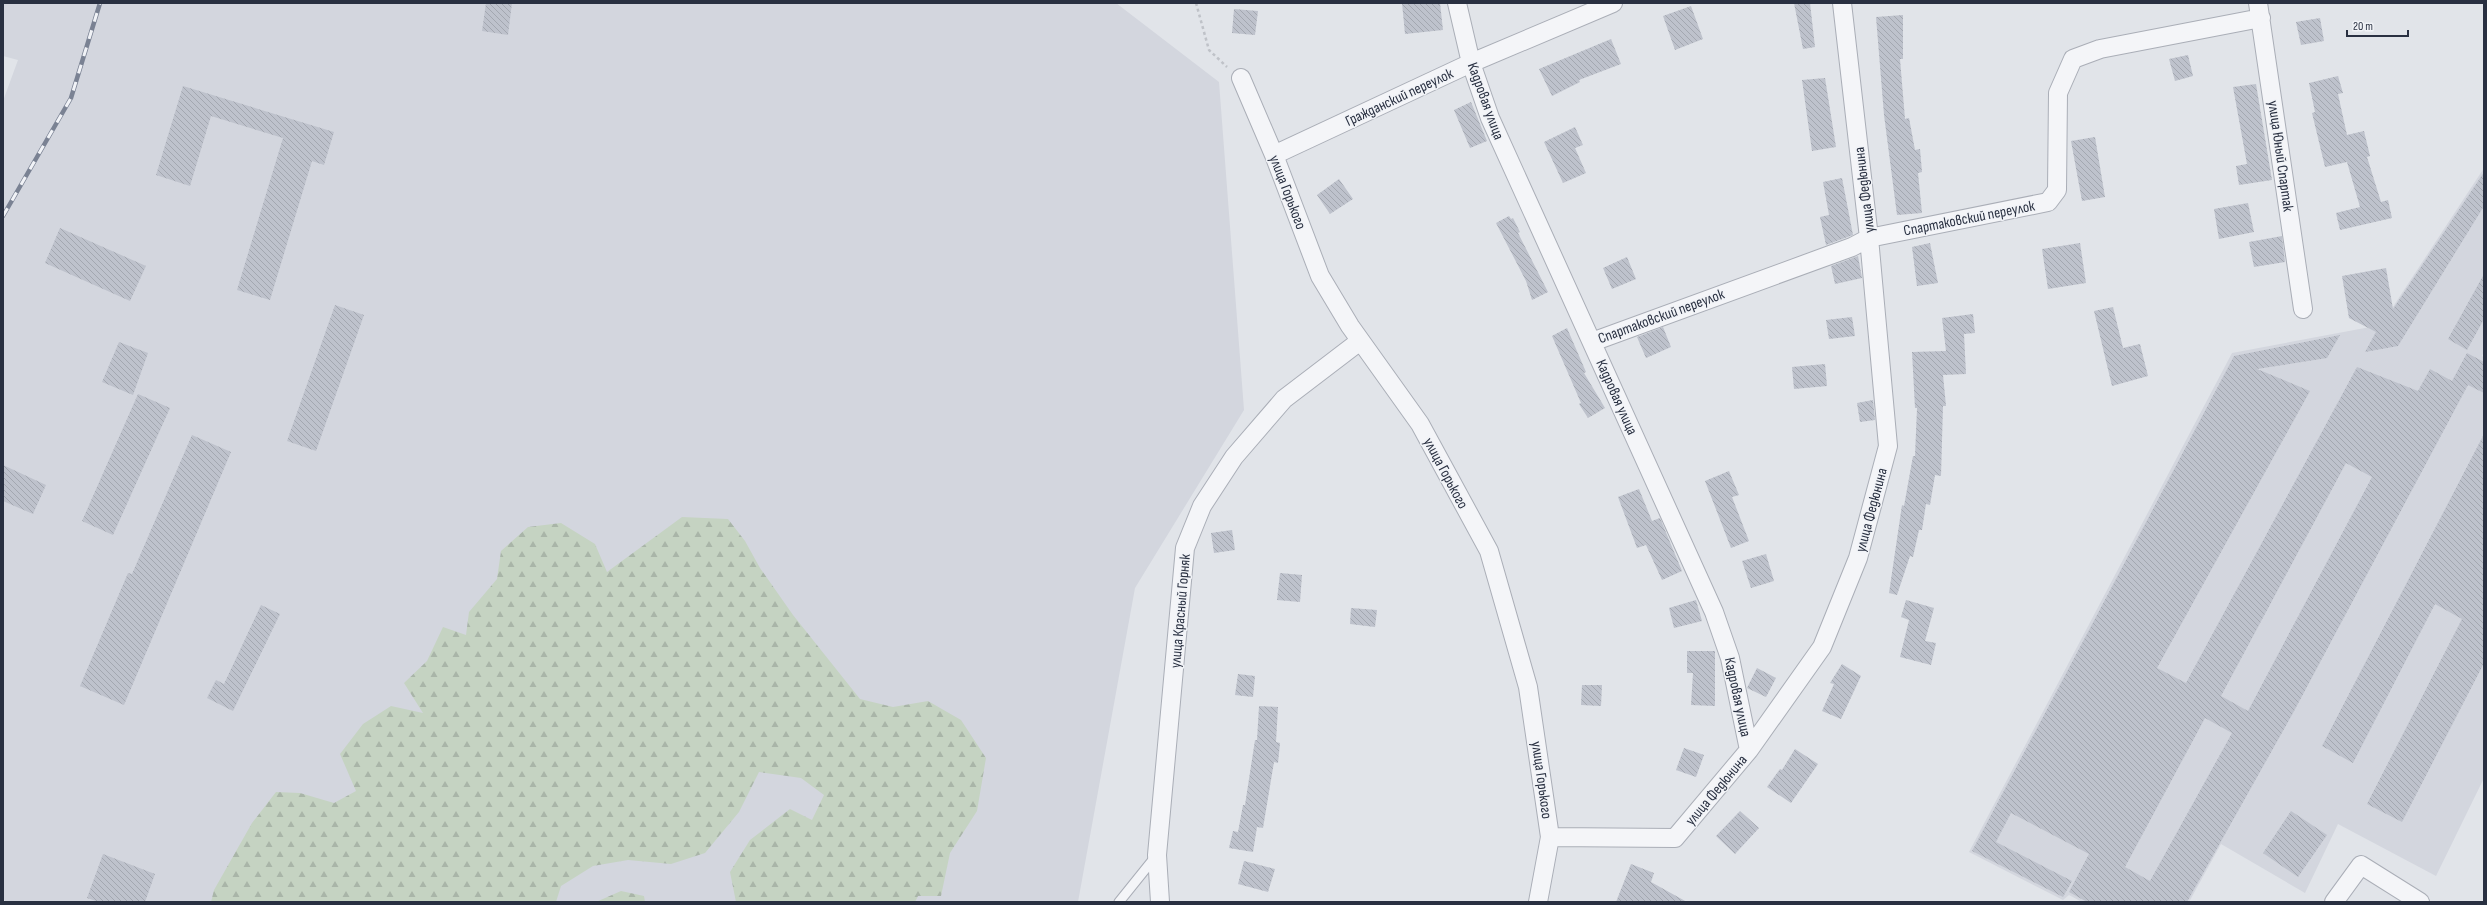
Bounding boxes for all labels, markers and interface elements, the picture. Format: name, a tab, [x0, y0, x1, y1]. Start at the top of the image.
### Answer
scale bar	[2347, 12, 2408, 38]
text: 20 m	[2353, 19, 2373, 34]
street label: Кадровая улица	[1463, 60, 1508, 143]
street label: Гражданский переулок	[1342, 64, 1456, 131]
street label: улица Юный Спартак	[2263, 99, 2298, 213]
street label: улица Федюнина	[1850, 146, 1879, 234]
street label: улица Горького	[1265, 152, 1310, 232]
street label: Спартаковский переулок	[1902, 196, 2037, 241]
street label: Спартаковский переулок	[1595, 285, 1727, 348]
street label: Кадровая улица	[1591, 356, 1642, 438]
street label: улица Горького	[1419, 434, 1472, 512]
street label: улица Федюнина	[1851, 466, 1892, 554]
street label: улица Красный Горняк	[1166, 553, 1195, 669]
street label: Кадровая улица	[1720, 656, 1755, 739]
street label: улица Горького	[1527, 740, 1556, 820]
street label: улица Федюнина	[1681, 751, 1752, 830]

